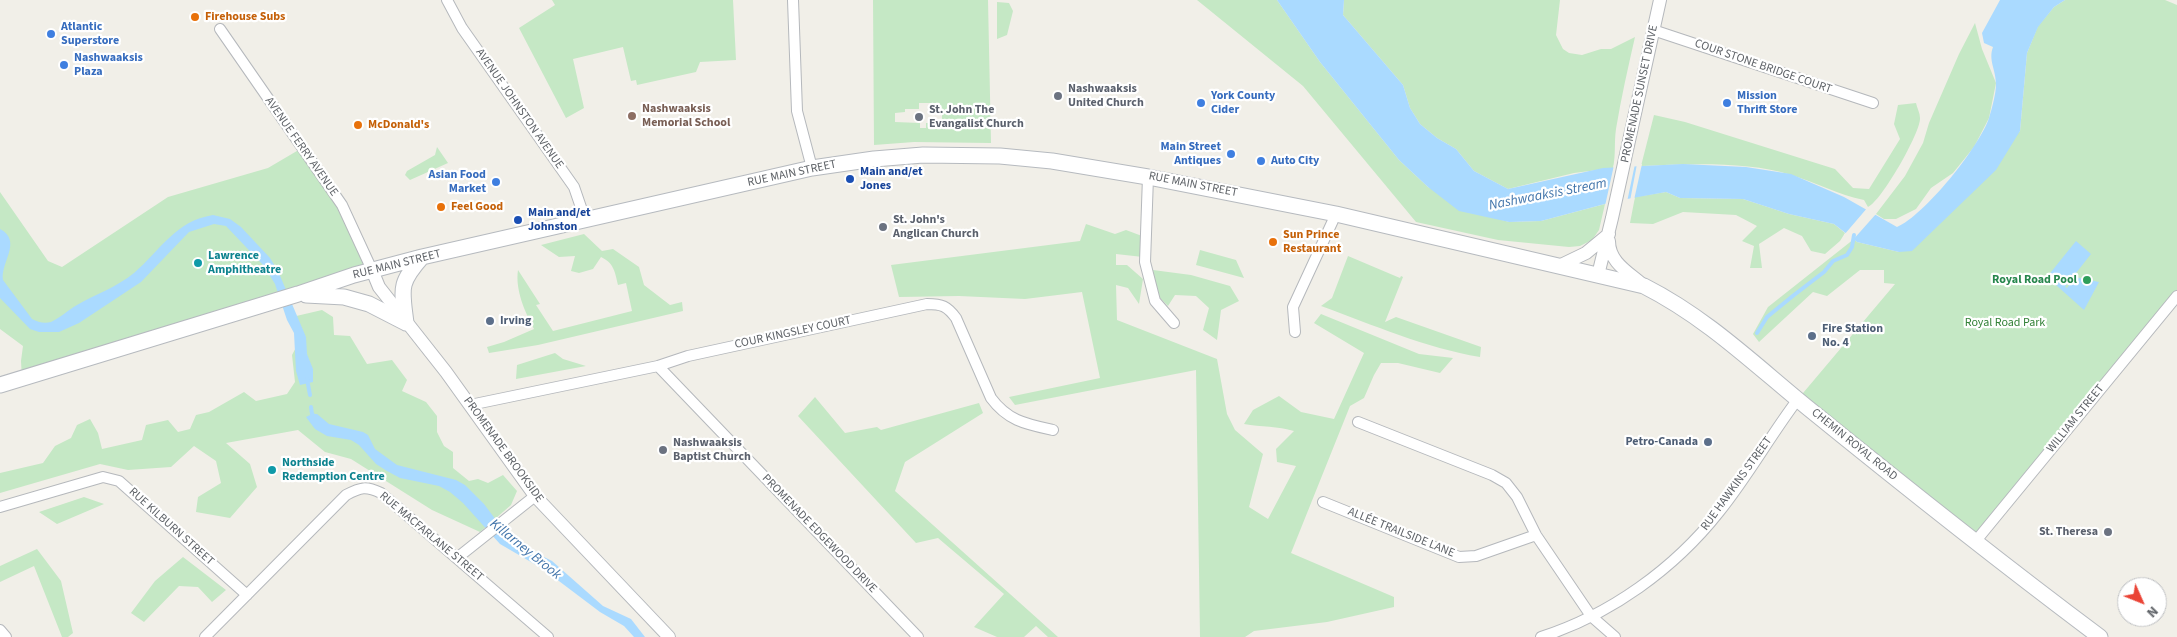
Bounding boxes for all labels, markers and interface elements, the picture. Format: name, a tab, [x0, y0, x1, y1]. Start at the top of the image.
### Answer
place label: Firehouse Subs	[205, 10, 285, 24]
marker: Firehouse Subs	[189, 11, 201, 23]
place label: Atlantic Superstore	[61, 20, 119, 48]
street label: PROMENADE SUNSET DRIVE	[1618, 24, 1662, 164]
marker: Atlantic Superstore	[45, 28, 57, 40]
street label: COUR STONE BRIDGE COURT	[1693, 37, 1833, 97]
street label: AVENUE JOHNSTON AVENUE	[472, 46, 566, 172]
place label: Nashwaaksis Plaza	[74, 51, 143, 79]
marker: Nashwaaksis Plaza	[58, 59, 70, 71]
place label: Nashwaaksis United Church	[1068, 82, 1144, 110]
place label: York County Cider	[1211, 89, 1275, 117]
place label: Mission Thrift Store	[1737, 89, 1798, 117]
marker: Nashwaaksis United Church	[1052, 90, 1064, 102]
street label: AVENUE FERRY AVENUE	[261, 95, 341, 199]
marker: York County Cider	[1195, 97, 1207, 109]
marker: Mission Thrift Store	[1721, 97, 1733, 109]
place label: Nashwaaksis Memorial School	[642, 102, 730, 130]
place label: St. John The Evangalist Church	[929, 103, 1024, 131]
marker: Nashwaaksis Memorial School	[626, 110, 638, 122]
marker: St. John The Evangalist Church	[913, 111, 925, 123]
place label: McDonald's	[368, 118, 429, 132]
marker: McDonald's	[352, 119, 364, 131]
place label: Main Street Antiques	[1160, 140, 1221, 168]
marker: Main Street Antiques	[1225, 148, 1237, 160]
place label: Auto City	[1271, 154, 1319, 168]
marker: Auto City	[1255, 155, 1267, 167]
street label: RUE MAIN STREET	[746, 158, 838, 190]
place label: Main and/et Jones	[860, 165, 923, 193]
place label: Asian Food Market	[428, 168, 486, 196]
street label: RUE MAIN STREET	[1147, 169, 1239, 201]
marker: Main and/et Jones	[844, 173, 856, 185]
water label: Nashwaaksis Stream	[1488, 175, 1608, 215]
marker: Asian Food Market	[490, 176, 502, 188]
place label: Feel Good	[451, 200, 503, 214]
marker: Feel Good	[435, 201, 447, 213]
place label: Main and/et Johnston	[528, 206, 591, 234]
place label: St. John's Anglican Church	[893, 213, 979, 241]
marker: Main and/et Johnston	[512, 214, 524, 226]
marker: St. John's Anglican Church	[877, 221, 889, 233]
place label: Sun Prince Restaurant	[1283, 228, 1341, 256]
marker: Sun Prince Restaurant	[1267, 236, 1279, 248]
street label: RUE MAIN STREET	[351, 247, 443, 283]
place label: Lawrence Amphitheatre	[208, 249, 281, 277]
marker: Lawrence Amphitheatre	[192, 257, 204, 269]
place label: Royal Road Pool	[1992, 273, 2077, 287]
marker: Royal Road Pool	[2081, 274, 2093, 286]
place label: Irving	[500, 314, 531, 328]
street label: COUR KINGSLEY COURT	[733, 314, 853, 352]
marker: Irving	[484, 315, 496, 327]
park label: Royal Road Park	[1965, 316, 2045, 330]
place label: Fire Station No. 4	[1822, 322, 1883, 350]
marker: Fire Station No. 4	[1806, 330, 1818, 342]
street label: WILLIAM STREET	[2044, 382, 2108, 456]
street label: PROMENADE BROOKSIDE	[460, 394, 546, 506]
street label: CHEMIN ROYAL ROAD	[1808, 406, 1900, 484]
street label: RUE HAWKINS STREET	[1698, 434, 1776, 534]
place label: Petro-Canada	[1625, 435, 1698, 449]
place label: Nashwaaksis Baptist Church	[673, 436, 751, 464]
marker: Petro-Canada	[1702, 436, 1714, 448]
marker: Nashwaaksis Baptist Church	[657, 444, 669, 456]
place label: Northside Redemption Centre	[282, 456, 385, 484]
marker: Northside Redemption Centre	[266, 464, 278, 476]
street label: PROMENADE EDGEWOOD DRIVE	[758, 472, 880, 596]
street label: RUE KILBURN STREET	[125, 485, 217, 569]
street label: RUE MACFARLANE STREET	[376, 489, 486, 585]
street label: ALLÉE TRAILSIDE LANE	[1346, 505, 1456, 561]
water label: Killarney Brook	[486, 516, 564, 584]
place label: St. Theresa	[2039, 525, 2098, 539]
marker: St. Theresa	[2102, 526, 2114, 538]
north arrow	[2117, 577, 2167, 627]
text: N	[2142, 601, 2162, 622]

